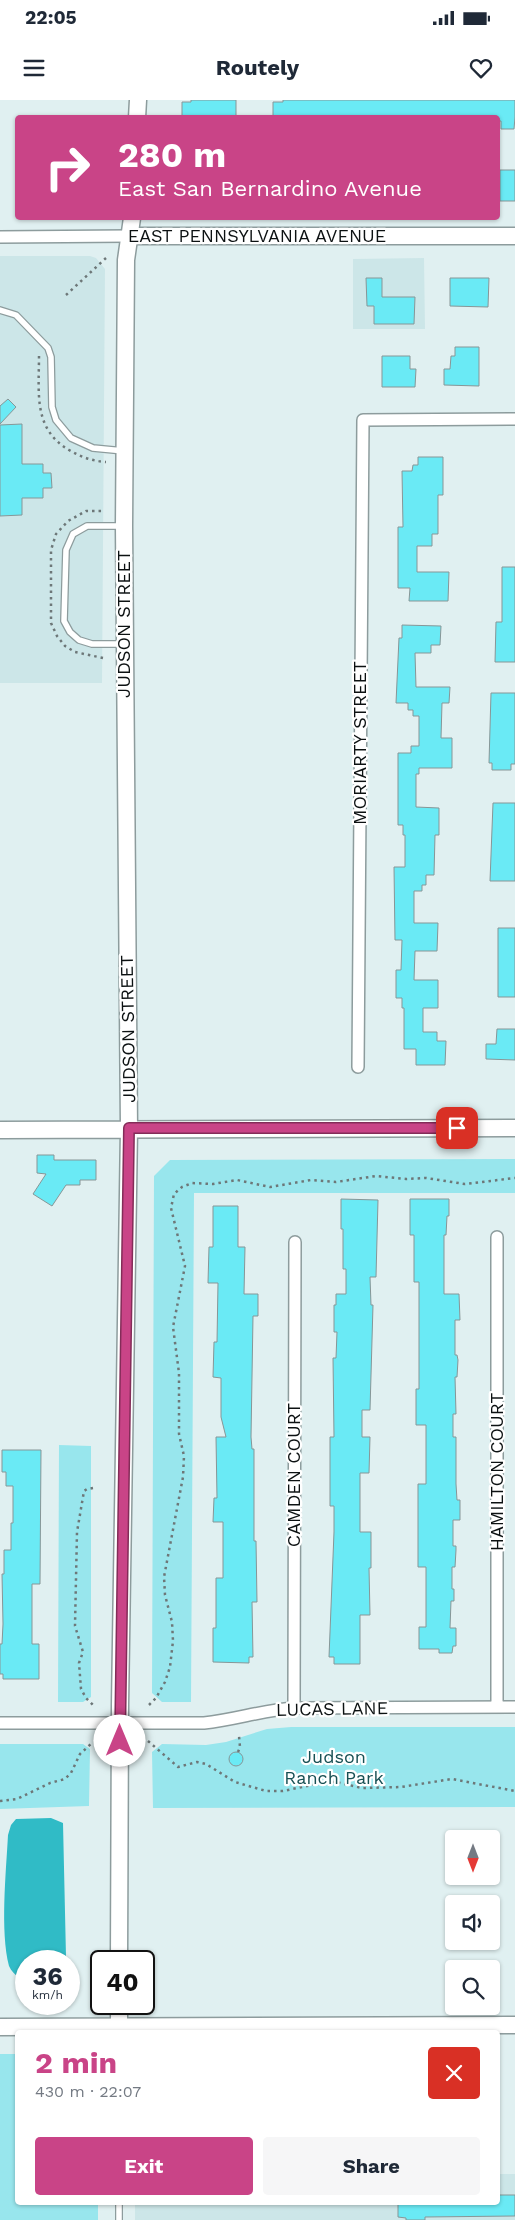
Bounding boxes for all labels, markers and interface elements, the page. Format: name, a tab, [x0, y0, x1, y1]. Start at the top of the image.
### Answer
text: 22:05	[25, 6, 77, 29]
icon: menu	[20, 54, 48, 82]
icon: heart	[467, 54, 495, 82]
text: Routely	[216, 55, 299, 80]
text: 280 m	[118, 134, 226, 176]
icon: right	[35, 135, 100, 200]
text: East San Bernardino Avenue	[118, 176, 422, 201]
street label: EAST PENNSYLVANIA AVENUE	[128, 225, 386, 246]
street label: JUDSON STREET	[113, 550, 134, 698]
street label: MORIARTY STREET	[349, 661, 370, 825]
street label: JUDSON STREET	[116, 955, 139, 1103]
pin	[436, 1107, 478, 1149]
icon: arrive	[443, 1114, 471, 1142]
street label: HAMILTON COURT	[486, 1393, 507, 1551]
street label: CAMDEN COURT	[283, 1403, 304, 1547]
street label: LUCAS LANE	[276, 1697, 388, 1720]
position arrow	[93, 1714, 145, 1766]
park label: Judson Ranch Park	[284, 1746, 384, 1788]
north arrow	[445, 1830, 500, 1885]
map controls	[445, 1830, 500, 2015]
button: sound	[445, 1895, 500, 1950]
speed limit sign: 40	[90, 1950, 155, 2015]
button: search	[445, 1960, 500, 2015]
text: 36	[32, 1962, 63, 1991]
text: km/h	[32, 1988, 63, 2002]
text: 2 min	[35, 2045, 117, 2080]
button: close	[428, 2047, 480, 2099]
text: 430 m · 22:07	[35, 2082, 141, 2101]
button: Exit	[35, 2137, 253, 2195]
button: Share	[263, 2137, 480, 2195]

